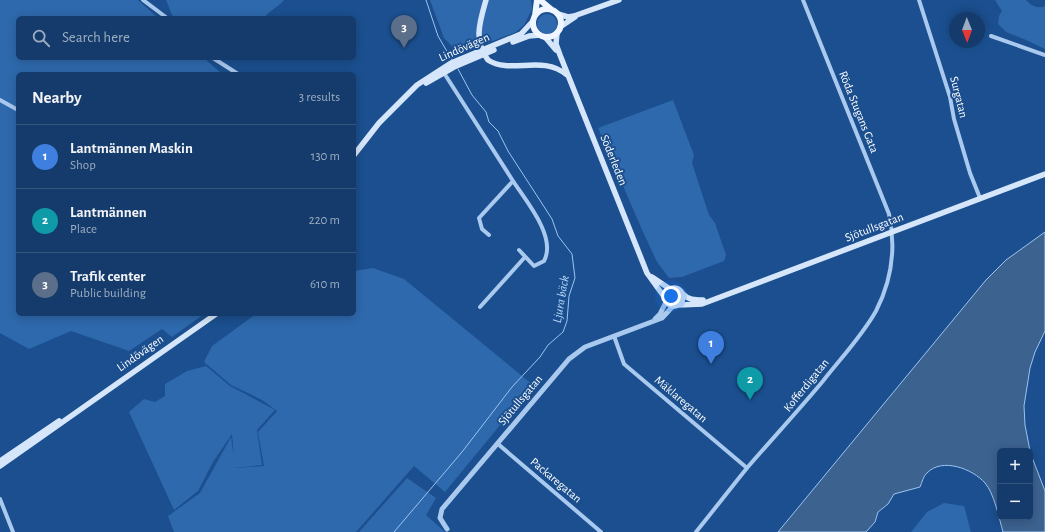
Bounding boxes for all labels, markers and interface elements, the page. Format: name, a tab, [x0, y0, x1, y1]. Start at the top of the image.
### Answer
north arrow	[949, 12, 985, 48]
pin: 3	[391, 15, 417, 48]
search box	[16, 16, 356, 60]
icon: search	[30, 27, 52, 49]
text: Search here	[62, 30, 130, 45]
street label: Lindövägen	[437, 31, 491, 63]
street label: Röda Stugans Gata	[837, 69, 881, 155]
street label: Surgatan	[948, 75, 970, 119]
text: Nearby	[32, 89, 82, 106]
text: 3 results	[299, 91, 340, 104]
street label: Söderleden	[598, 133, 630, 187]
text: Lantmännen Maskin	[70, 141, 193, 156]
text: 1	[43, 150, 47, 163]
text: 130 m	[311, 150, 340, 163]
text: Shop	[70, 159, 96, 172]
text: Lantmännen	[70, 205, 147, 220]
street label: Sjötullsgatan	[843, 210, 905, 245]
text: 2	[42, 214, 48, 227]
text: 220 m	[309, 214, 340, 227]
text: Place	[70, 223, 97, 236]
text: Trafik center	[70, 269, 146, 284]
water label: Ljura bäck	[551, 275, 572, 324]
text: 3	[42, 278, 48, 291]
text: 610 m	[310, 278, 340, 291]
your location	[661, 286, 681, 306]
text: Public building	[70, 287, 146, 300]
pin: 1	[698, 331, 724, 364]
street label: Lindövägen	[114, 333, 166, 373]
street label: Kofferdigatan	[781, 356, 831, 414]
pin: 2	[737, 367, 763, 400]
street label: Sjötullsgatan	[496, 373, 545, 428]
street label: Mäklaregatan	[652, 374, 710, 424]
map controls	[997, 448, 1033, 520]
button: +	[997, 448, 1033, 484]
street label: Packaregatan	[528, 455, 584, 505]
button: −	[997, 484, 1033, 520]

